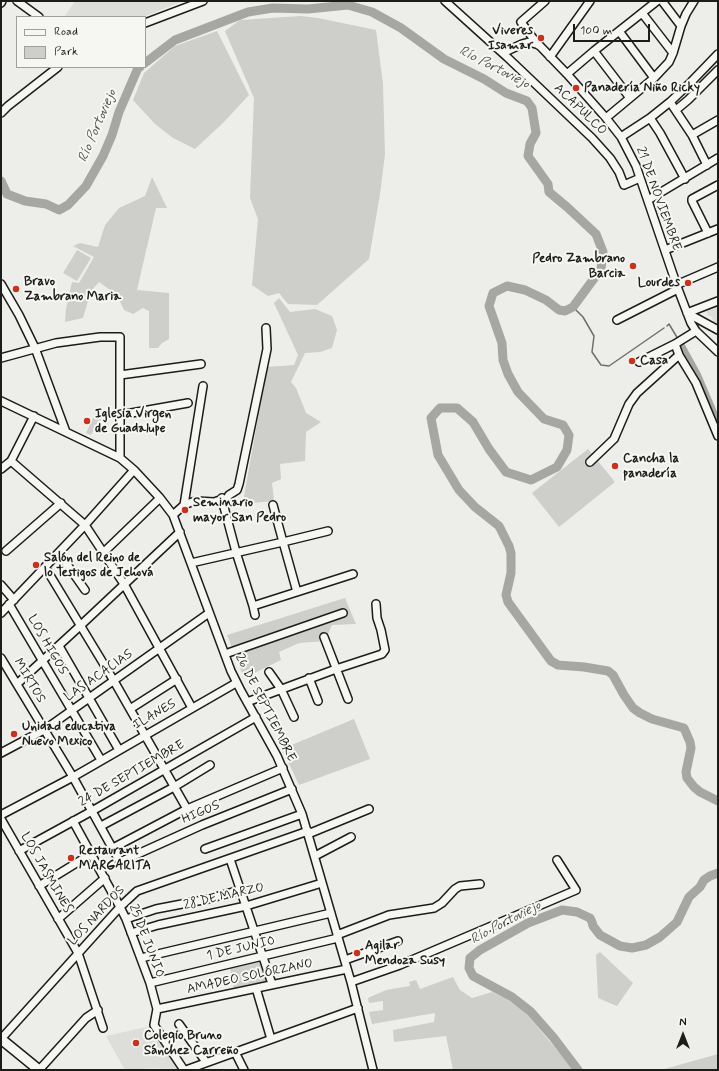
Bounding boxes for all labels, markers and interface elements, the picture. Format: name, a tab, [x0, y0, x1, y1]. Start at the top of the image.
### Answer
legend	[16, 16, 146, 68]
scale bar	[575, 16, 652, 42]
place label: Viveres Isamar	[488, 23, 533, 54]
text: 100 m	[580, 23, 612, 39]
text: Road	[54, 24, 78, 40]
marker: Viveres Isamar	[536, 33, 546, 43]
water label: Río Portoviejo	[456, 43, 532, 93]
text: Park	[54, 44, 78, 60]
place label: Panadería Niño Ricky	[584, 80, 700, 96]
street label: ACAPULCO	[550, 81, 610, 139]
marker: Panadería Niño Ricky	[571, 83, 581, 93]
water label: Río Portoviejo	[75, 87, 121, 165]
street label: 21 DE NOVIEMBRE	[632, 145, 684, 253]
place label: Pedro Zambrano Barcia	[532, 251, 625, 282]
marker: Pedro Zambrano Barcia	[628, 261, 638, 271]
place label: Bravo Zambrano Maria	[24, 274, 121, 305]
place label: Lourdes	[638, 275, 680, 291]
marker: Lourdes	[683, 278, 693, 288]
marker: Bravo Zambrano Maria	[11, 284, 21, 294]
place label: Casa	[640, 353, 668, 369]
marker: Casa	[627, 356, 637, 366]
place label: Iglesia Virgen de Guadalupe	[95, 406, 171, 437]
marker: Iglesia Virgen de Guadalupe	[82, 416, 92, 426]
place label: Cancha la panadería	[623, 451, 679, 482]
marker: Cancha la panadería	[610, 461, 620, 471]
place label: Seminario mayor San Pedro	[193, 495, 286, 526]
marker: Seminario mayor San Pedro	[180, 505, 190, 515]
place label: Salón del Reino de lo Testigos de Jehová	[44, 550, 153, 581]
marker: Salón del Reino de lo Testigos de Jehová	[31, 560, 41, 570]
street label: LOS HIGOS	[24, 612, 70, 678]
street label: LAS ACACIAS	[62, 647, 136, 705]
street label: 26 DE SEPTIEMBRE	[231, 652, 299, 764]
street label: MIRTOS	[10, 656, 48, 706]
street label: ILANES	[131, 697, 179, 733]
place label: Unidad educativa Nuevo Mexico	[22, 719, 116, 750]
marker: Unidad educativa Nuevo Mexico	[9, 729, 19, 739]
street label: 24 DE SEPTIEMBRE	[76, 737, 188, 811]
street label: HIGOS	[180, 798, 222, 828]
street label: LOS JASMINES	[17, 830, 75, 916]
place label: Restaurant MARGARITA	[79, 843, 151, 874]
marker: Restaurant MARGARITA	[66, 853, 76, 863]
street label: 28 DE MARZO	[182, 880, 266, 914]
street label: LOS NARDOS	[65, 883, 129, 949]
water label: Río Portoviejo	[468, 897, 544, 949]
street label: 25 DE JUNIO	[125, 902, 167, 980]
street label: 1 DE JUNIO	[205, 934, 277, 964]
place label: Agilar Mendoza Susy	[365, 938, 445, 969]
marker: Agilar Mendoza Susy	[352, 948, 362, 958]
street label: AMADEO SOLÓRZANO	[186, 956, 314, 998]
north arrow	[663, 1015, 703, 1055]
text: N	[679, 1016, 687, 1030]
place label: Colegio Bruno Sánchez Carreño	[144, 1028, 239, 1059]
marker: Colegio Bruno Sánchez Carreño	[131, 1038, 141, 1048]

